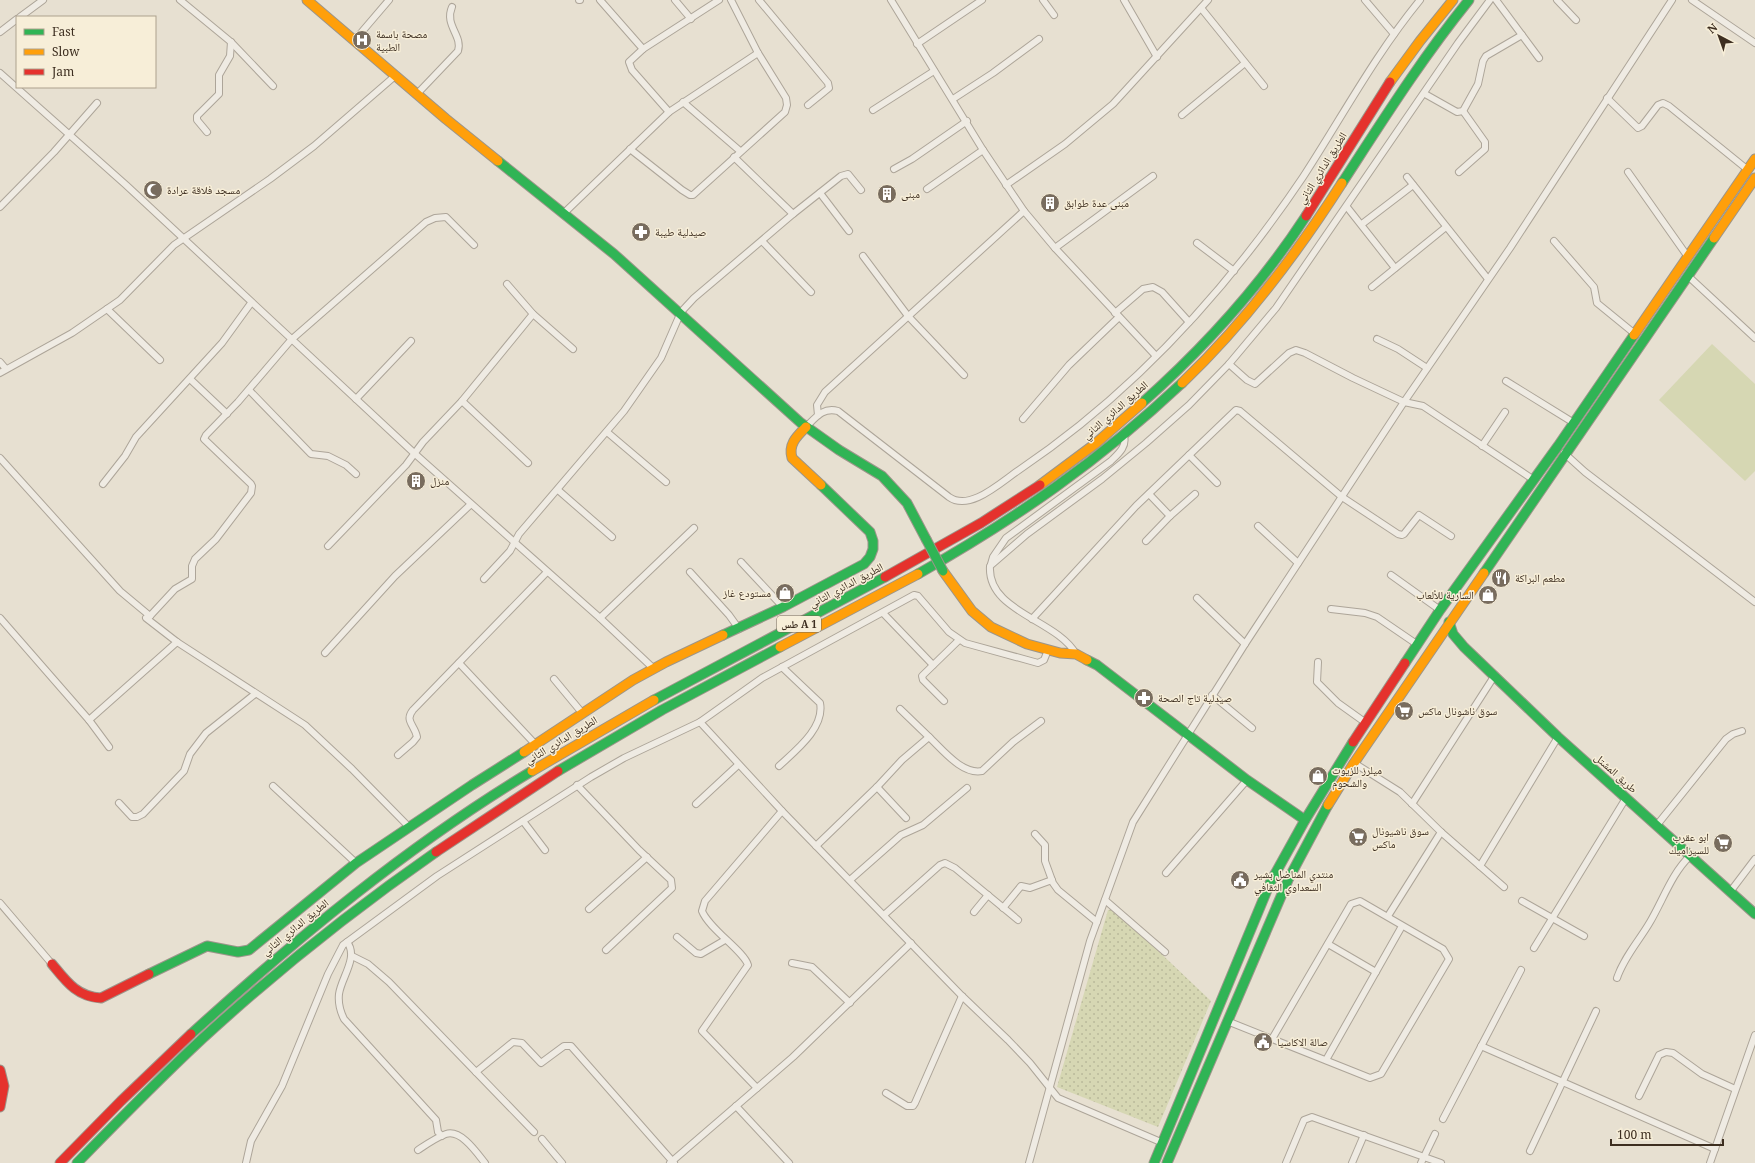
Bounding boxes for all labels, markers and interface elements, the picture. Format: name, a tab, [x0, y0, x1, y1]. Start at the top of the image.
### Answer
legend	[16, 16, 156, 88]
north arrow	[1699, 16, 1739, 56]
text: N	[1704, 19, 1721, 37]
text: Fast	[52, 23, 75, 40]
place label: مصحة باسمة الطبية	[376, 26, 427, 54]
hospital icon: مصحة باسمة الطبية	[351, 29, 373, 51]
text: Slow	[52, 43, 80, 60]
text: Jam	[51, 63, 74, 80]
street label: الطريق الدائري الثاني	[1293, 129, 1351, 208]
mosque icon: مسجد فلاقة عرادة	[142, 179, 164, 201]
place label: مسجد فلاقة عرادة	[167, 182, 240, 197]
building icon: مبنى	[876, 183, 898, 205]
place label: مبنى	[901, 186, 920, 201]
building icon: مبنى عدة طوابق	[1039, 192, 1061, 214]
place label: مبنى عدة طوابق	[1064, 195, 1129, 210]
pharmacy icon: صيدلية طيبة	[630, 221, 652, 243]
place label: صيدلية طيبة	[655, 224, 706, 239]
street label: الطريق الدائري الثاني	[1079, 377, 1152, 444]
building icon: منزل	[405, 470, 427, 492]
place label: منزل	[430, 473, 449, 488]
street label: الطريق الدائري الثاني	[806, 559, 886, 612]
restaurant icon: مطعم البراكة	[1490, 567, 1512, 589]
place label: مطعم البراكة	[1515, 570, 1565, 586]
shop icon: مستودع غاز	[774, 582, 796, 604]
shop icon: السارية للألعاب	[1477, 584, 1499, 606]
place label: مستودع غاز	[722, 585, 771, 600]
place label: السارية للألعاب	[1416, 587, 1474, 602]
road number: طس A 1	[777, 616, 821, 632]
pharmacy icon: صيدلية تاج الصحة	[1133, 687, 1155, 709]
place label: صيدلية تاج الصحة	[1158, 690, 1232, 705]
supermarket icon: سوق ناشونال ماكس	[1393, 700, 1415, 722]
place label: سوق ناشونال ماكس	[1418, 703, 1497, 718]
street label: الطريق الدائري الثاني	[522, 712, 601, 769]
street label: طريق المشتل	[1592, 749, 1641, 796]
place label: ميلرز للزيوت والشحوم	[1332, 762, 1382, 790]
shop icon: ميلرز للزيوت والشحوم	[1307, 765, 1329, 787]
place label: سوق ناشيونال ماكس	[1372, 823, 1429, 851]
supermarket icon: سوق ناشيونال ماكس	[1347, 826, 1369, 848]
place label: ابو عقرب للسيراميك	[1669, 829, 1709, 857]
supermarket icon: ابو عقرب للسيراميك	[1712, 832, 1734, 854]
place label: منتدي المناضل بشير السعداوي الثقافي	[1253, 866, 1333, 896]
public building icon: منتدي المناضل بشير السعداوي الثقافي	[1229, 869, 1251, 891]
street label: الطريق الدائري الثاني	[258, 895, 332, 960]
public building icon: صالة الاكاسيا	[1252, 1031, 1274, 1053]
place label: صالة الاكاسيا	[1277, 1034, 1328, 1049]
scale bar	[1611, 1121, 1723, 1147]
text: 100 m	[1617, 1126, 1652, 1143]

